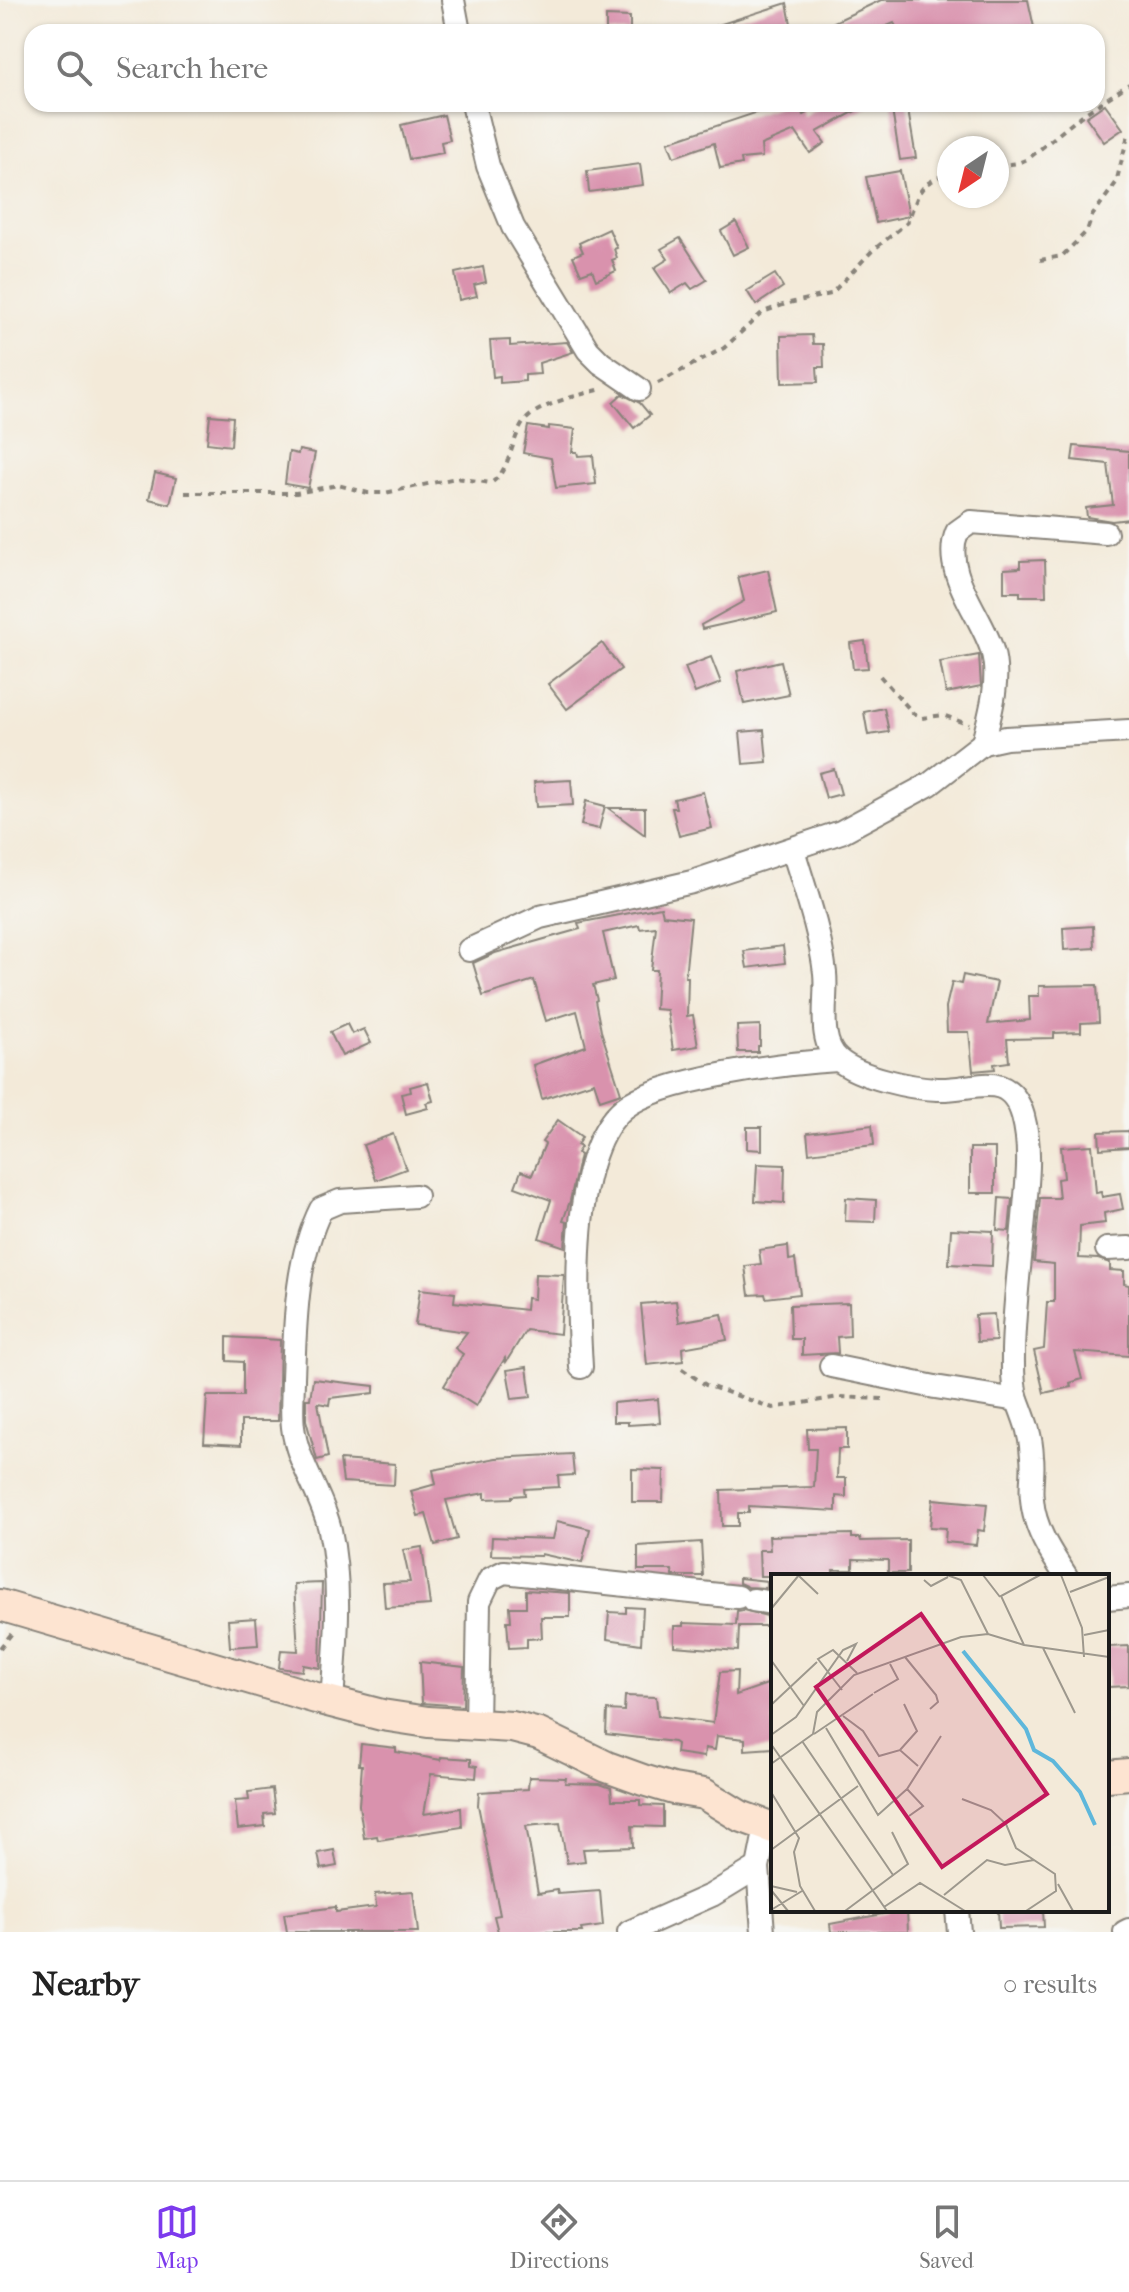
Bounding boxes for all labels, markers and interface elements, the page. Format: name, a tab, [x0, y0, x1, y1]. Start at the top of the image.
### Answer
search box	[24, 24, 1105, 112]
icon: search	[52, 46, 96, 90]
text: Search here	[116, 51, 268, 86]
north arrow	[937, 136, 1009, 208]
inset map	[771, 1574, 1109, 1912]
text: Nearby	[32, 1964, 139, 2004]
text: 0 results	[1003, 1969, 1097, 2000]
tab: Map	[155, 2200, 199, 2274]
tab: Directions	[510, 2200, 609, 2274]
tab: Saved	[919, 2200, 974, 2274]

